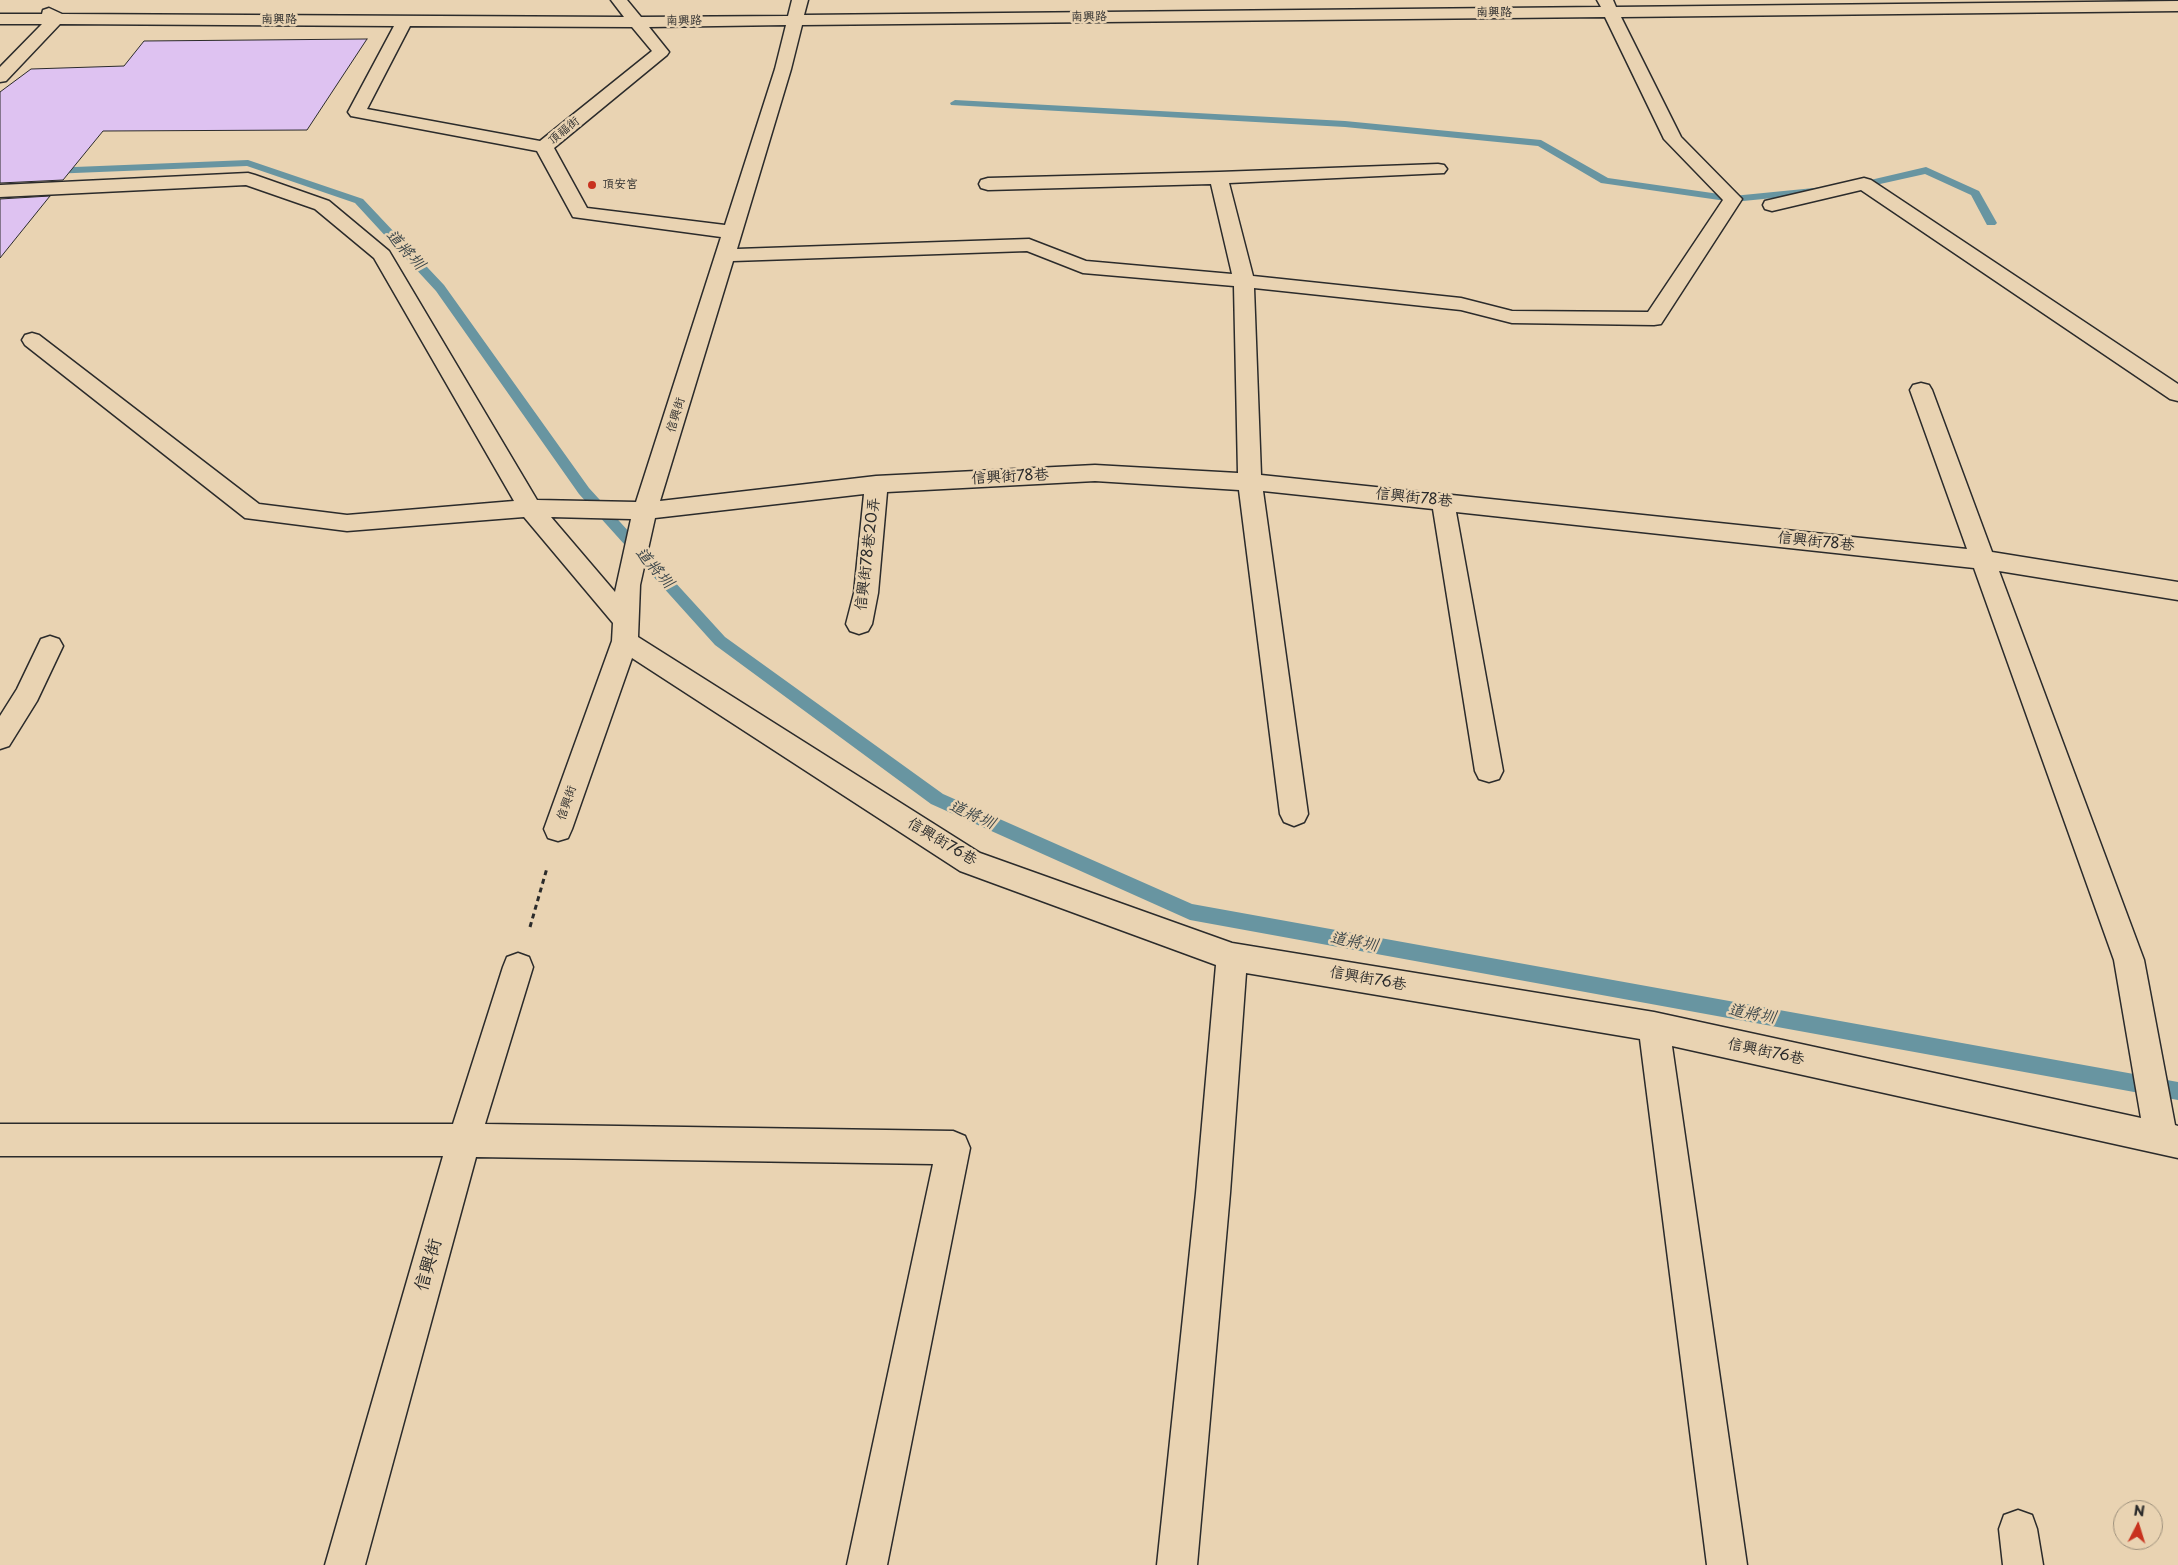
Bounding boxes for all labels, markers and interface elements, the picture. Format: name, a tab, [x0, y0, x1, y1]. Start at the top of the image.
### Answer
street label: 南興路	[1476, 6, 1512, 20]
street label: 南興路	[1071, 9, 1107, 25]
street label: 南興路	[261, 13, 297, 27]
street label: 南興路	[666, 13, 702, 29]
street label: 頂福街	[545, 114, 583, 148]
place label: 頂安宮	[602, 178, 638, 192]
marker: 頂安宮	[586, 179, 598, 191]
water label: 道將圳	[382, 226, 428, 274]
street label: 信興街	[664, 396, 688, 434]
street label: 信興街78巷	[971, 466, 1049, 488]
street label: 信興街78巷	[1375, 485, 1453, 511]
street label: 信興街78巷20弄	[852, 496, 884, 612]
street label: 信興街78巷	[1777, 529, 1855, 555]
water label: 道將圳	[631, 544, 677, 592]
street label: 信興街	[554, 784, 580, 822]
water label: 道將圳	[946, 796, 998, 834]
street label: 信興街76巷	[904, 814, 980, 870]
water label: 道將圳	[1329, 928, 1379, 956]
street label: 信興街76巷	[1328, 963, 1408, 995]
water label: 道將圳	[1727, 1000, 1777, 1028]
street label: 信興街76巷	[1726, 1035, 1806, 1069]
street label: 信興街	[411, 1236, 447, 1294]
north arrow	[2113, 1500, 2163, 1550]
text: N	[2133, 1500, 2146, 1521]

